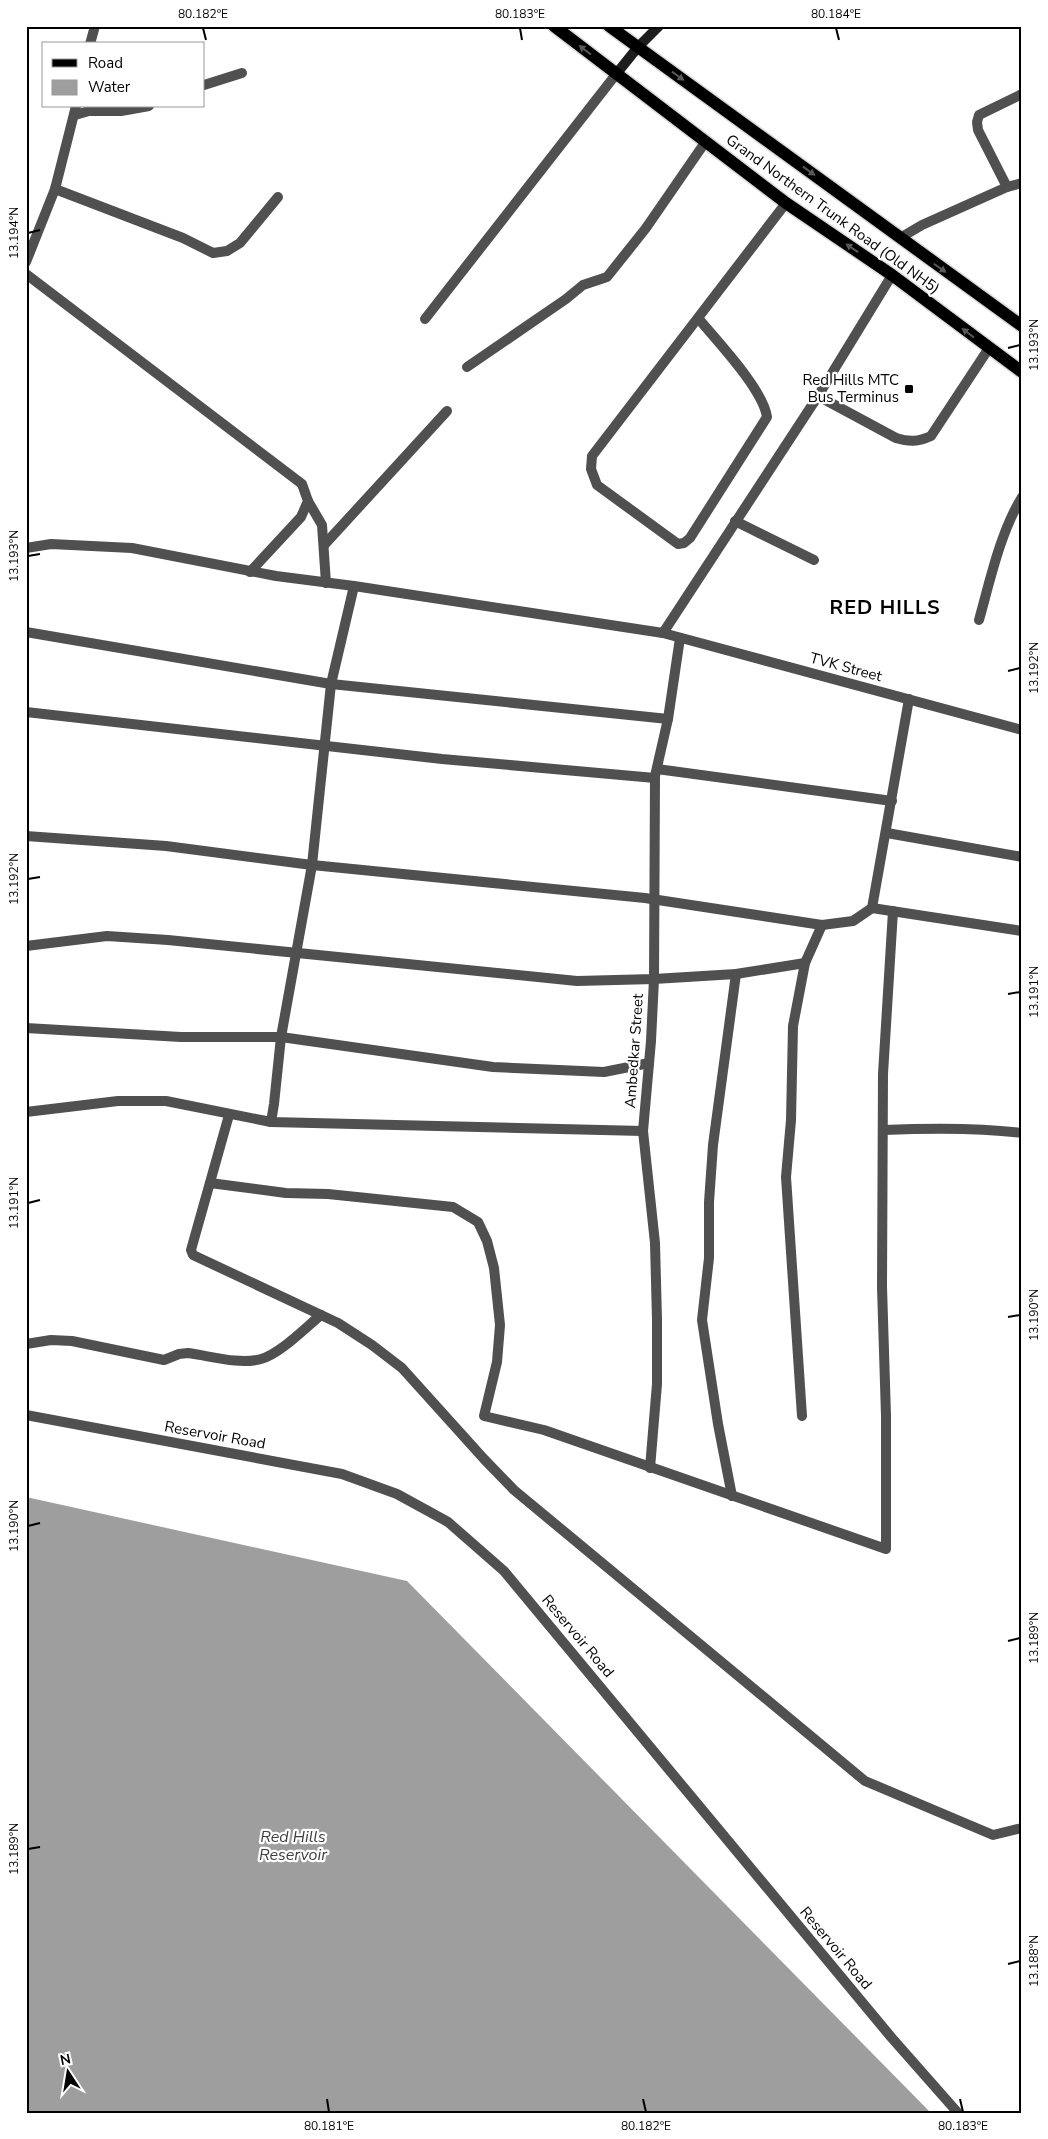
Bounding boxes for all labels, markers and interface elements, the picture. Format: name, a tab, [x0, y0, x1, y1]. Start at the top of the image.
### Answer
text: 80.182°E	[178, 6, 228, 22]
text: 80.183°E	[495, 6, 545, 22]
text: 80.184°E	[811, 6, 861, 22]
legend	[42, 42, 205, 108]
one-way arrow	[578, 45, 592, 55]
text: Road	[88, 53, 123, 73]
one-way arrow	[671, 71, 685, 81]
text: Water	[88, 77, 131, 97]
street label: Grand Northern Trunk Road (Old NH5)	[722, 130, 944, 298]
one-way arrow	[802, 166, 815, 177]
text: 13.194°N	[6, 207, 22, 259]
one-way arrow	[845, 243, 858, 253]
one-way arrow	[933, 262, 946, 273]
text: 13.193°N	[1026, 319, 1042, 371]
one-way arrow	[961, 328, 975, 338]
place label: Red Hills MTC Bus Terminus	[802, 370, 899, 407]
marker: Red Hills MTC Bus Terminus	[903, 383, 915, 395]
text: 13.193°N	[6, 530, 22, 582]
district label: RED HILLS	[829, 594, 941, 621]
text: 13.192°N	[1026, 642, 1042, 694]
street label: TVK Street	[808, 648, 885, 686]
text: 13.192°N	[6, 853, 22, 905]
text: 13.191°N	[1026, 966, 1042, 1018]
street label: Ambedkar Street	[620, 992, 648, 1109]
text: 13.191°N	[6, 1177, 22, 1229]
text: 13.190°N	[1026, 1289, 1042, 1341]
street label: Reservoir Road	[163, 1416, 267, 1454]
text: 13.190°N	[6, 1500, 22, 1552]
street label: Reservoir Road	[537, 1590, 619, 1682]
text: 13.189°N	[1026, 1612, 1042, 1664]
text: 13.189°N	[6, 1823, 22, 1875]
water label: Red Hills Reservoir	[259, 1826, 328, 1866]
street label: Reservoir Road	[795, 1902, 877, 1994]
text: 13.188°N	[1026, 1935, 1042, 1987]
north arrow	[42, 2046, 92, 2096]
text: N	[58, 2049, 73, 2070]
text: 80.181°E	[304, 2118, 354, 2134]
text: 80.182°E	[621, 2118, 671, 2134]
text: 80.183°E	[938, 2118, 988, 2134]

